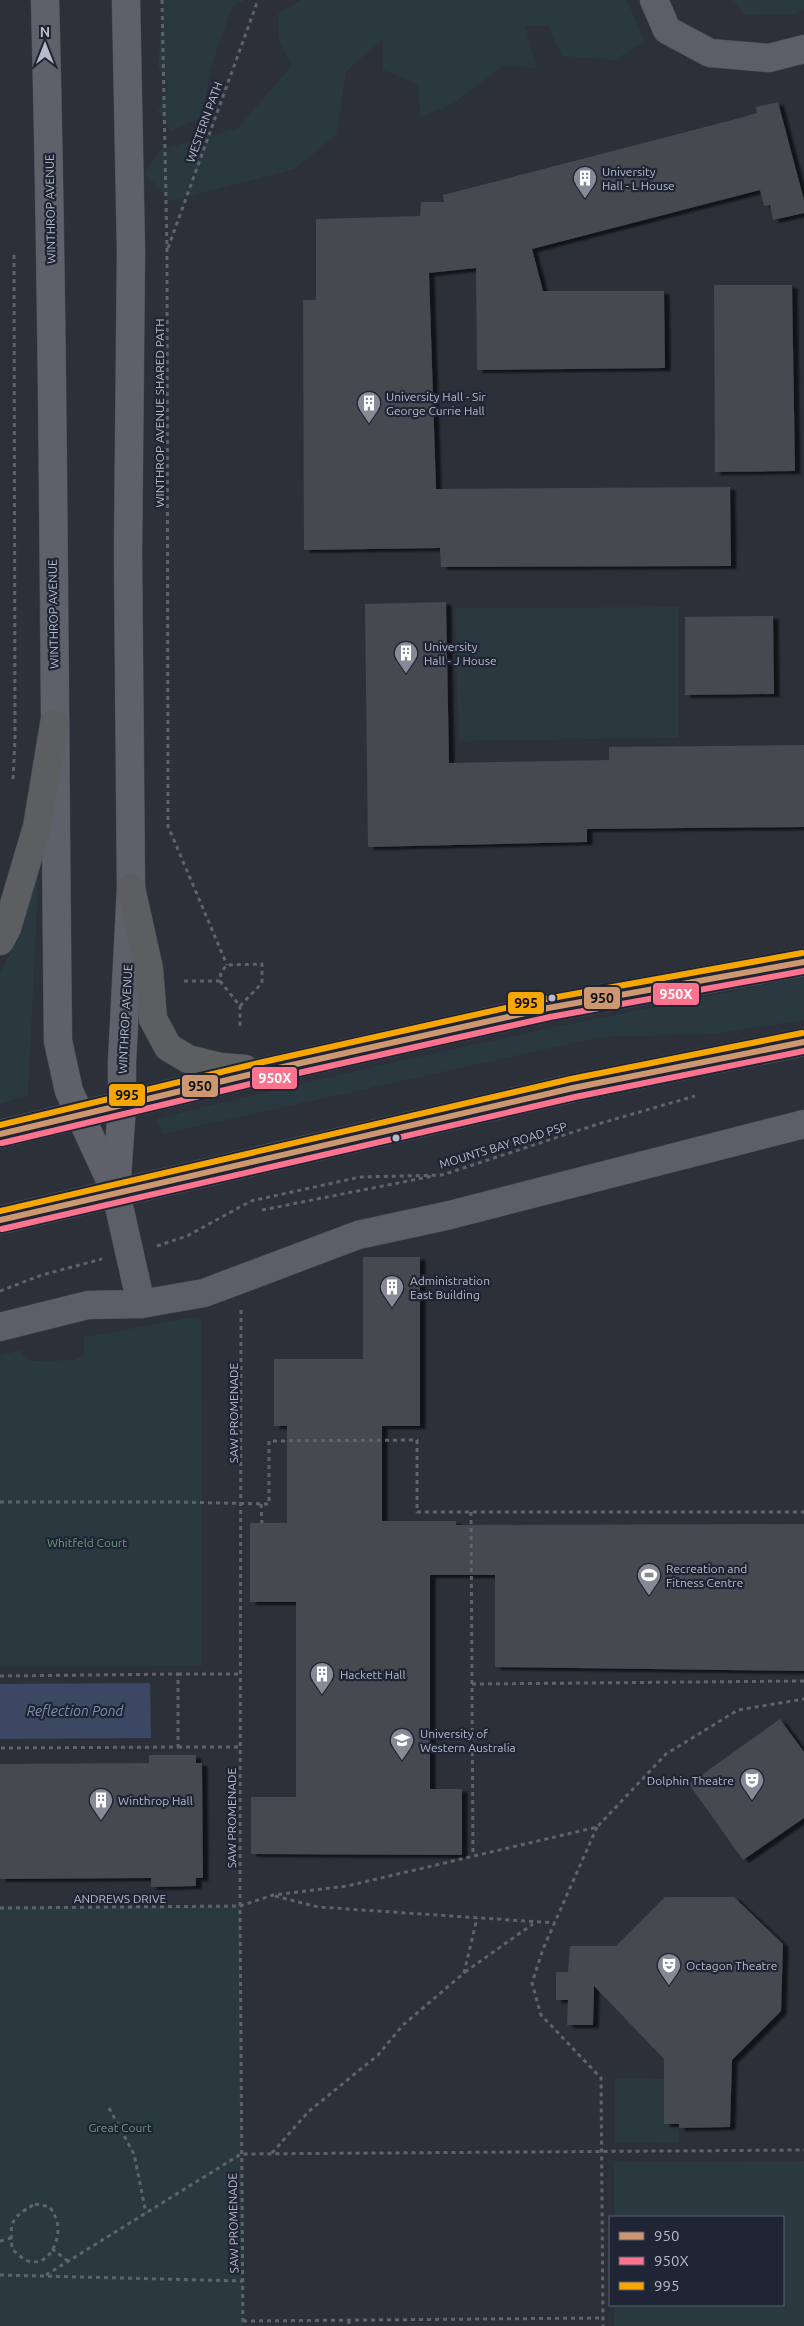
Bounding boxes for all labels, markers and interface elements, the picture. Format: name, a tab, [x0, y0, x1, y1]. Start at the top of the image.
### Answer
north arrow	[20, 20, 70, 70]
text: N	[40, 24, 50, 40]
street label: WESTERN PATH	[183, 80, 225, 164]
street label: WINTHROP AVENUE	[43, 154, 57, 264]
building icon: University Hall - L House	[572, 165, 598, 199]
place label: University Hall - L House	[602, 165, 675, 192]
street label: WINTHROP AVENUE SHARED PATH	[153, 319, 166, 507]
building icon: University Hall - Sir George Currie Hall	[356, 390, 382, 424]
place label: University Hall - Sir George Currie Hall	[386, 390, 486, 417]
street label: WINTHROP AVENUE	[46, 559, 60, 669]
building icon: University Hall - J House	[393, 640, 419, 674]
place label: University Hall - J House	[424, 640, 497, 667]
street label: WINTHROP AVENUE	[116, 964, 134, 1074]
line badge: 950X	[652, 982, 700, 1006]
line badge: 950	[583, 986, 621, 1010]
text: 950X	[660, 986, 693, 1002]
text: 950	[590, 990, 614, 1006]
line badge: 995	[507, 991, 545, 1015]
unlabelled marker	[547, 993, 557, 1003]
text: 995	[514, 995, 538, 1011]
line badge: 950X	[251, 1066, 298, 1090]
text: 950X	[259, 1070, 292, 1086]
line badge: 950	[181, 1074, 219, 1098]
text: 950	[188, 1078, 212, 1094]
line badge: 995	[108, 1083, 146, 1107]
text: 995	[115, 1087, 139, 1103]
street label: MOUNTS BAY ROAD PSP	[438, 1119, 568, 1171]
unlabelled marker	[391, 1133, 401, 1143]
building icon: Administration East Building	[379, 1274, 405, 1308]
place label: Administration East Building	[410, 1274, 490, 1301]
street label: SAW PROMENADE	[227, 1362, 240, 1463]
park label: Whitfeld Court	[47, 1536, 127, 1549]
sports icon: Recreation and Fitness Centre	[636, 1562, 662, 1596]
place label: Recreation and Fitness Centre	[666, 1562, 747, 1589]
building icon: Hackett Hall	[309, 1661, 335, 1695]
place label: Hackett Hall	[340, 1668, 406, 1681]
water label: Reflection Pond	[27, 1703, 124, 1719]
school or university icon: University of Western Australia	[389, 1727, 415, 1761]
place label: University of Western Australia	[420, 1727, 516, 1754]
street label: SAW PROMENADE	[225, 1767, 238, 1868]
theatre icon: Dolphin Theatre	[739, 1767, 765, 1801]
place label: Dolphin Theatre	[647, 1774, 734, 1787]
building icon: Winthrop Hall	[88, 1787, 114, 1821]
place label: Winthrop Hall	[118, 1794, 193, 1807]
street label: ANDREWS DRIVE	[74, 1892, 167, 1905]
theatre icon: Octagon Theatre	[656, 1952, 682, 1986]
place label: Octagon Theatre	[686, 1959, 777, 1972]
park label: Great Court	[88, 2121, 152, 2134]
street label: SAW PROMENADE	[226, 2172, 240, 2273]
legend	[609, 2216, 784, 2306]
text: 950	[654, 2227, 679, 2244]
text: 950X	[654, 2252, 689, 2269]
text: 995	[654, 2277, 679, 2294]

